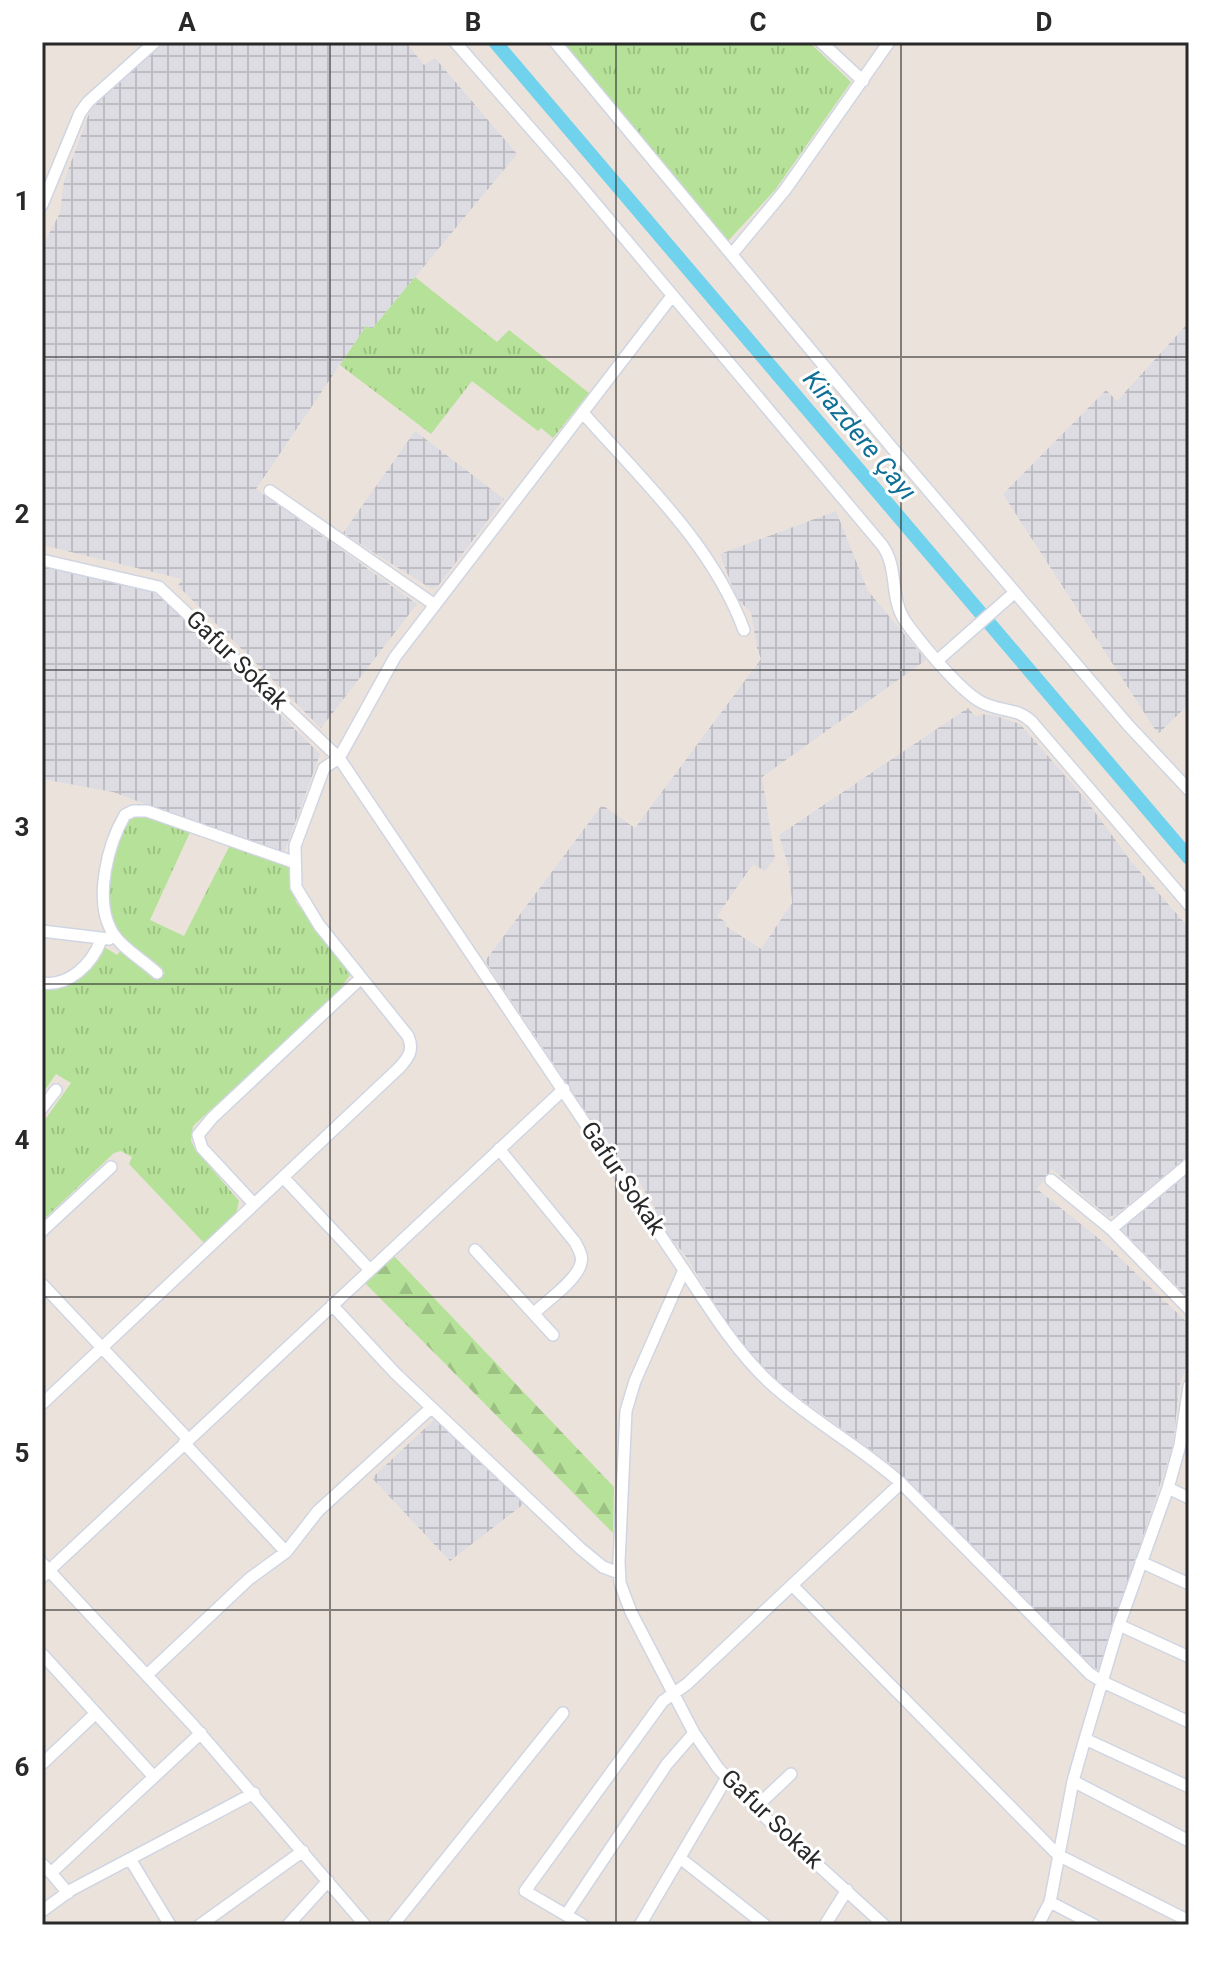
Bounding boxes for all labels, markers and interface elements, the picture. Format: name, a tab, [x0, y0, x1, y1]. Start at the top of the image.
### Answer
text: A	[178, 7, 196, 37]
text: B	[465, 7, 481, 37]
text: C	[749, 7, 767, 37]
text: D	[1036, 7, 1052, 37]
text: 1	[15, 186, 29, 216]
water label: Kirazdere Çayı	[797, 364, 923, 506]
text: 2	[15, 499, 29, 529]
street label: Gafur Sokak	[180, 605, 294, 716]
text: 3	[15, 812, 29, 842]
street label: Gafur Sokak	[575, 1116, 672, 1241]
text: 4	[15, 1125, 30, 1155]
text: 5	[15, 1438, 29, 1468]
text: 6	[15, 1752, 30, 1782]
street label: Gafur Sokak	[715, 1764, 829, 1875]

